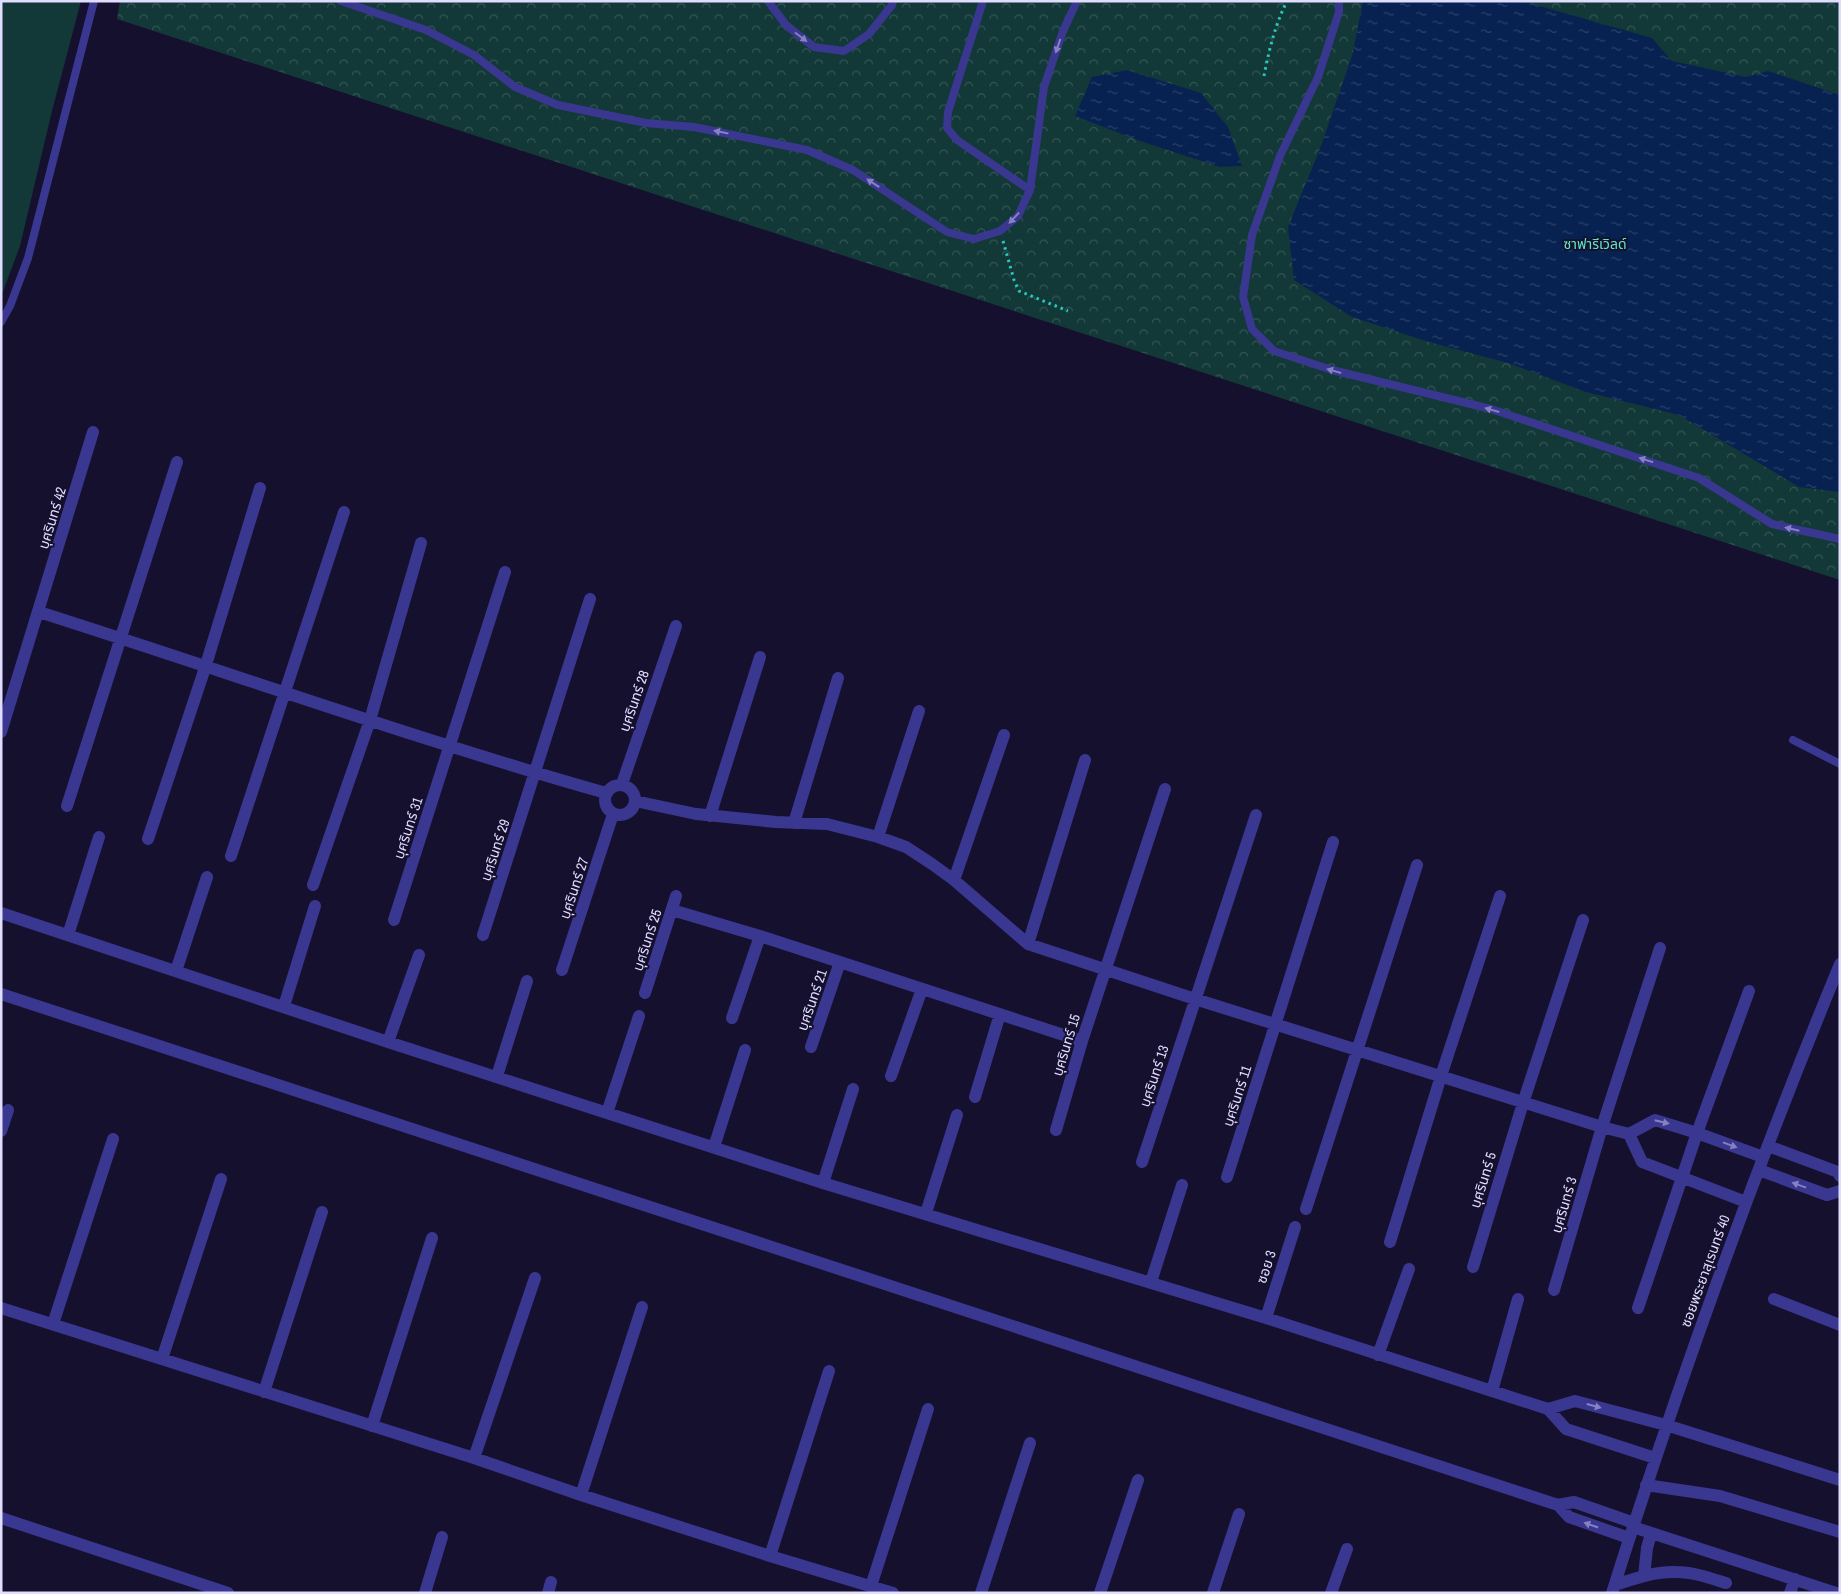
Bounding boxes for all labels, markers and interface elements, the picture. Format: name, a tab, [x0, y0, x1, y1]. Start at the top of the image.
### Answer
one-way arrow	[794, 31, 807, 42]
one-way arrow	[1054, 39, 1062, 54]
one-way arrow	[713, 127, 729, 135]
one-way arrow	[867, 179, 880, 188]
one-way arrow	[1008, 212, 1020, 224]
park label: ซาฟารีเวิลด์	[1563, 235, 1627, 253]
one-way arrow	[1327, 366, 1342, 374]
one-way arrow	[1484, 405, 1499, 413]
one-way arrow	[1638, 456, 1653, 464]
street label: บุศรินทร์ 42	[34, 485, 70, 551]
one-way arrow	[1785, 525, 1800, 533]
street label: บุศรินทร์ 28	[615, 668, 653, 734]
street label: บุศรินทร์ 31	[390, 794, 427, 861]
street label: บุศรินทร์ 29	[477, 817, 513, 883]
street label: บุศรินทร์ 27	[556, 855, 592, 921]
street label: บุศรินทร์ 25	[629, 907, 665, 973]
street label: บุศรินทร์ 21	[793, 966, 831, 1033]
street label: บุศรินทร์ 15	[1048, 1012, 1084, 1078]
street label: บุศรินทร์ 13	[1136, 1043, 1172, 1109]
street label: บุศรินทร์ 11	[1219, 1063, 1256, 1129]
one-way arrow	[1654, 1119, 1670, 1127]
one-way arrow	[1723, 1141, 1738, 1149]
street label: บุศรินทร์ 5	[1466, 1150, 1500, 1210]
street label: บุศรินทร์ 3	[1547, 1175, 1581, 1235]
one-way arrow	[1791, 1181, 1806, 1189]
street label: ซอยพระยาสุเรนทร์ 40	[1676, 1212, 1734, 1330]
street label: ซอย 3	[1252, 1248, 1280, 1286]
one-way arrow	[1587, 1402, 1602, 1410]
one-way arrow	[1584, 1521, 1599, 1528]

